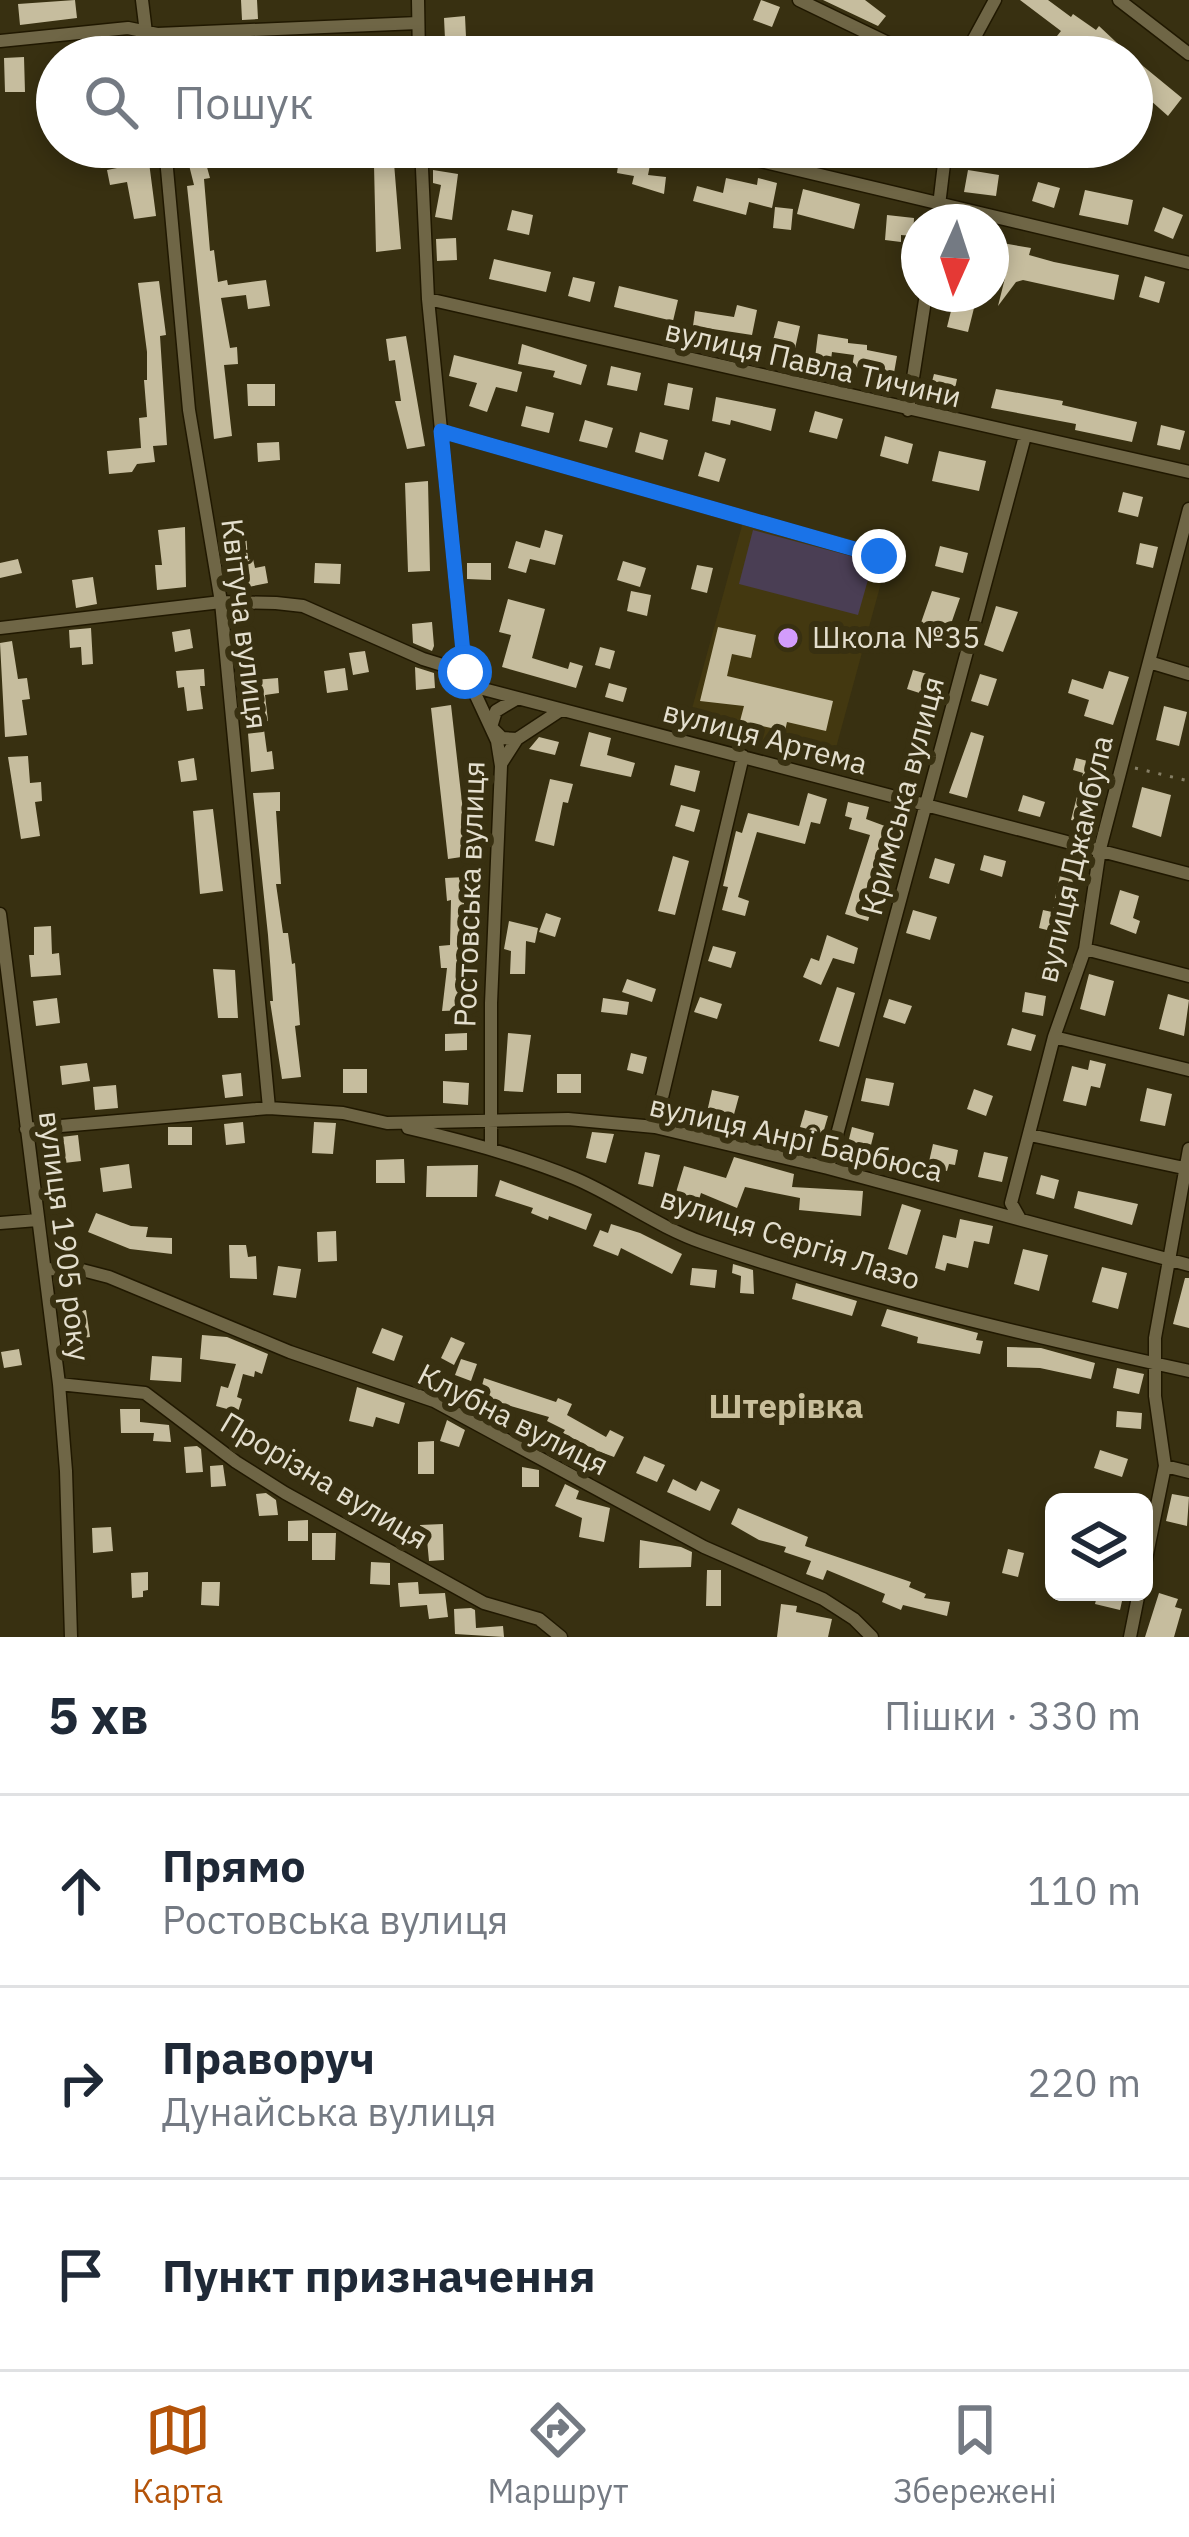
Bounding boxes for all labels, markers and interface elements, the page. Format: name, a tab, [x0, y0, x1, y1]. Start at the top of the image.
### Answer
search box	[36, 36, 1153, 168]
icon: search	[78, 69, 144, 135]
text: Пошук	[174, 73, 314, 131]
north arrow	[901, 204, 1009, 312]
street label: вулиця Павла Тичини	[661, 309, 965, 416]
street label: Квітуча вулиця	[213, 516, 278, 731]
route end	[852, 529, 906, 583]
place label: Школа №35	[812, 617, 980, 656]
marker: Школа №35	[775, 625, 801, 651]
route start	[438, 645, 492, 699]
street label: Кримська вулиця	[851, 672, 952, 919]
street label: вулиця Артема	[659, 691, 872, 783]
street label: вулиця Джамбула	[1026, 731, 1121, 986]
street label: Ростовська вулиця	[444, 760, 493, 1028]
street label: вулиця Анрі Барбюса	[646, 1085, 947, 1190]
street label: вулиця 1905 року	[31, 1109, 100, 1363]
street label: вулиця Сергія Лазо	[655, 1177, 925, 1298]
street label: Клубна вулиця	[412, 1354, 616, 1484]
district label: Штерiвка	[708, 1384, 864, 1427]
street label: Прорізна вулиця	[214, 1402, 436, 1557]
map controls	[1045, 1493, 1153, 1601]
button: layers	[1045, 1493, 1153, 1601]
text: 5 хв	[48, 1682, 149, 1748]
text: Пішки · 330 m	[884, 1690, 1141, 1741]
text: Прямо	[162, 1836, 306, 1894]
icon: ahead	[48, 1858, 114, 1924]
text: 110 m	[1028, 1865, 1141, 1916]
text: Ростовська вулиця	[162, 1894, 508, 1945]
text: Праворуч	[162, 2028, 375, 2086]
icon: right	[48, 2050, 114, 2116]
text: 220 m	[1028, 2057, 1141, 2108]
text: Дунайська вулиця	[162, 2086, 497, 2137]
icon: arrive	[48, 2242, 114, 2308]
text: Пункт призначення	[162, 2246, 596, 2304]
tab: Карта	[132, 2397, 223, 2512]
tab: Маршрут	[487, 2397, 629, 2512]
tab: Збережені	[893, 2397, 1057, 2512]

